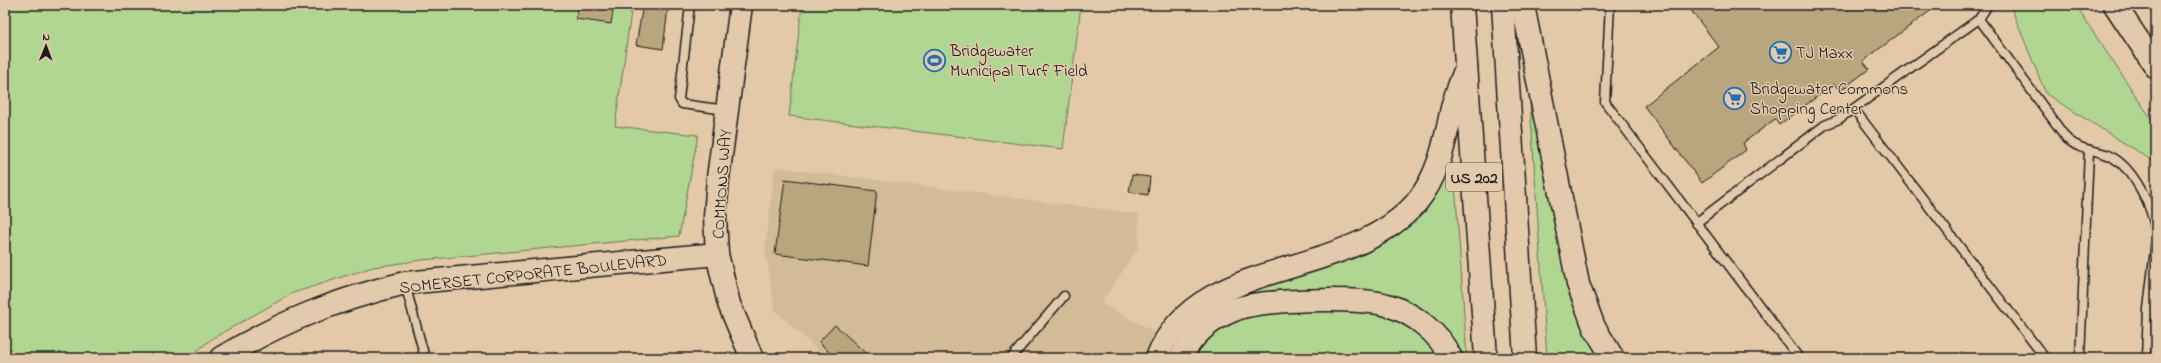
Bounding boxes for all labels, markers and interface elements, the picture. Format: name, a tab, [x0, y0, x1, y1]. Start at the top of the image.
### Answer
north arrow	[26, 26, 66, 66]
text: N	[42, 29, 50, 45]
place label: Bridgewater Municipal Turf Field	[949, 39, 1088, 84]
supermarket icon: TJ Maxx	[1768, 39, 1794, 65]
place label: TJ Maxx	[1796, 41, 1853, 66]
sports icon: Bridgewater Municipal Turf Field	[922, 47, 948, 73]
place label: Bridgewater Commons Shopping Center	[1749, 77, 1908, 124]
supermarket icon: Bridgewater Commons Shopping Center	[1721, 85, 1747, 111]
street label: COMMONS WAY	[706, 128, 739, 240]
road number: US 202	[1446, 163, 1502, 191]
street label: SOMERSET CORPORATE BOULEVARD	[398, 248, 668, 301]

